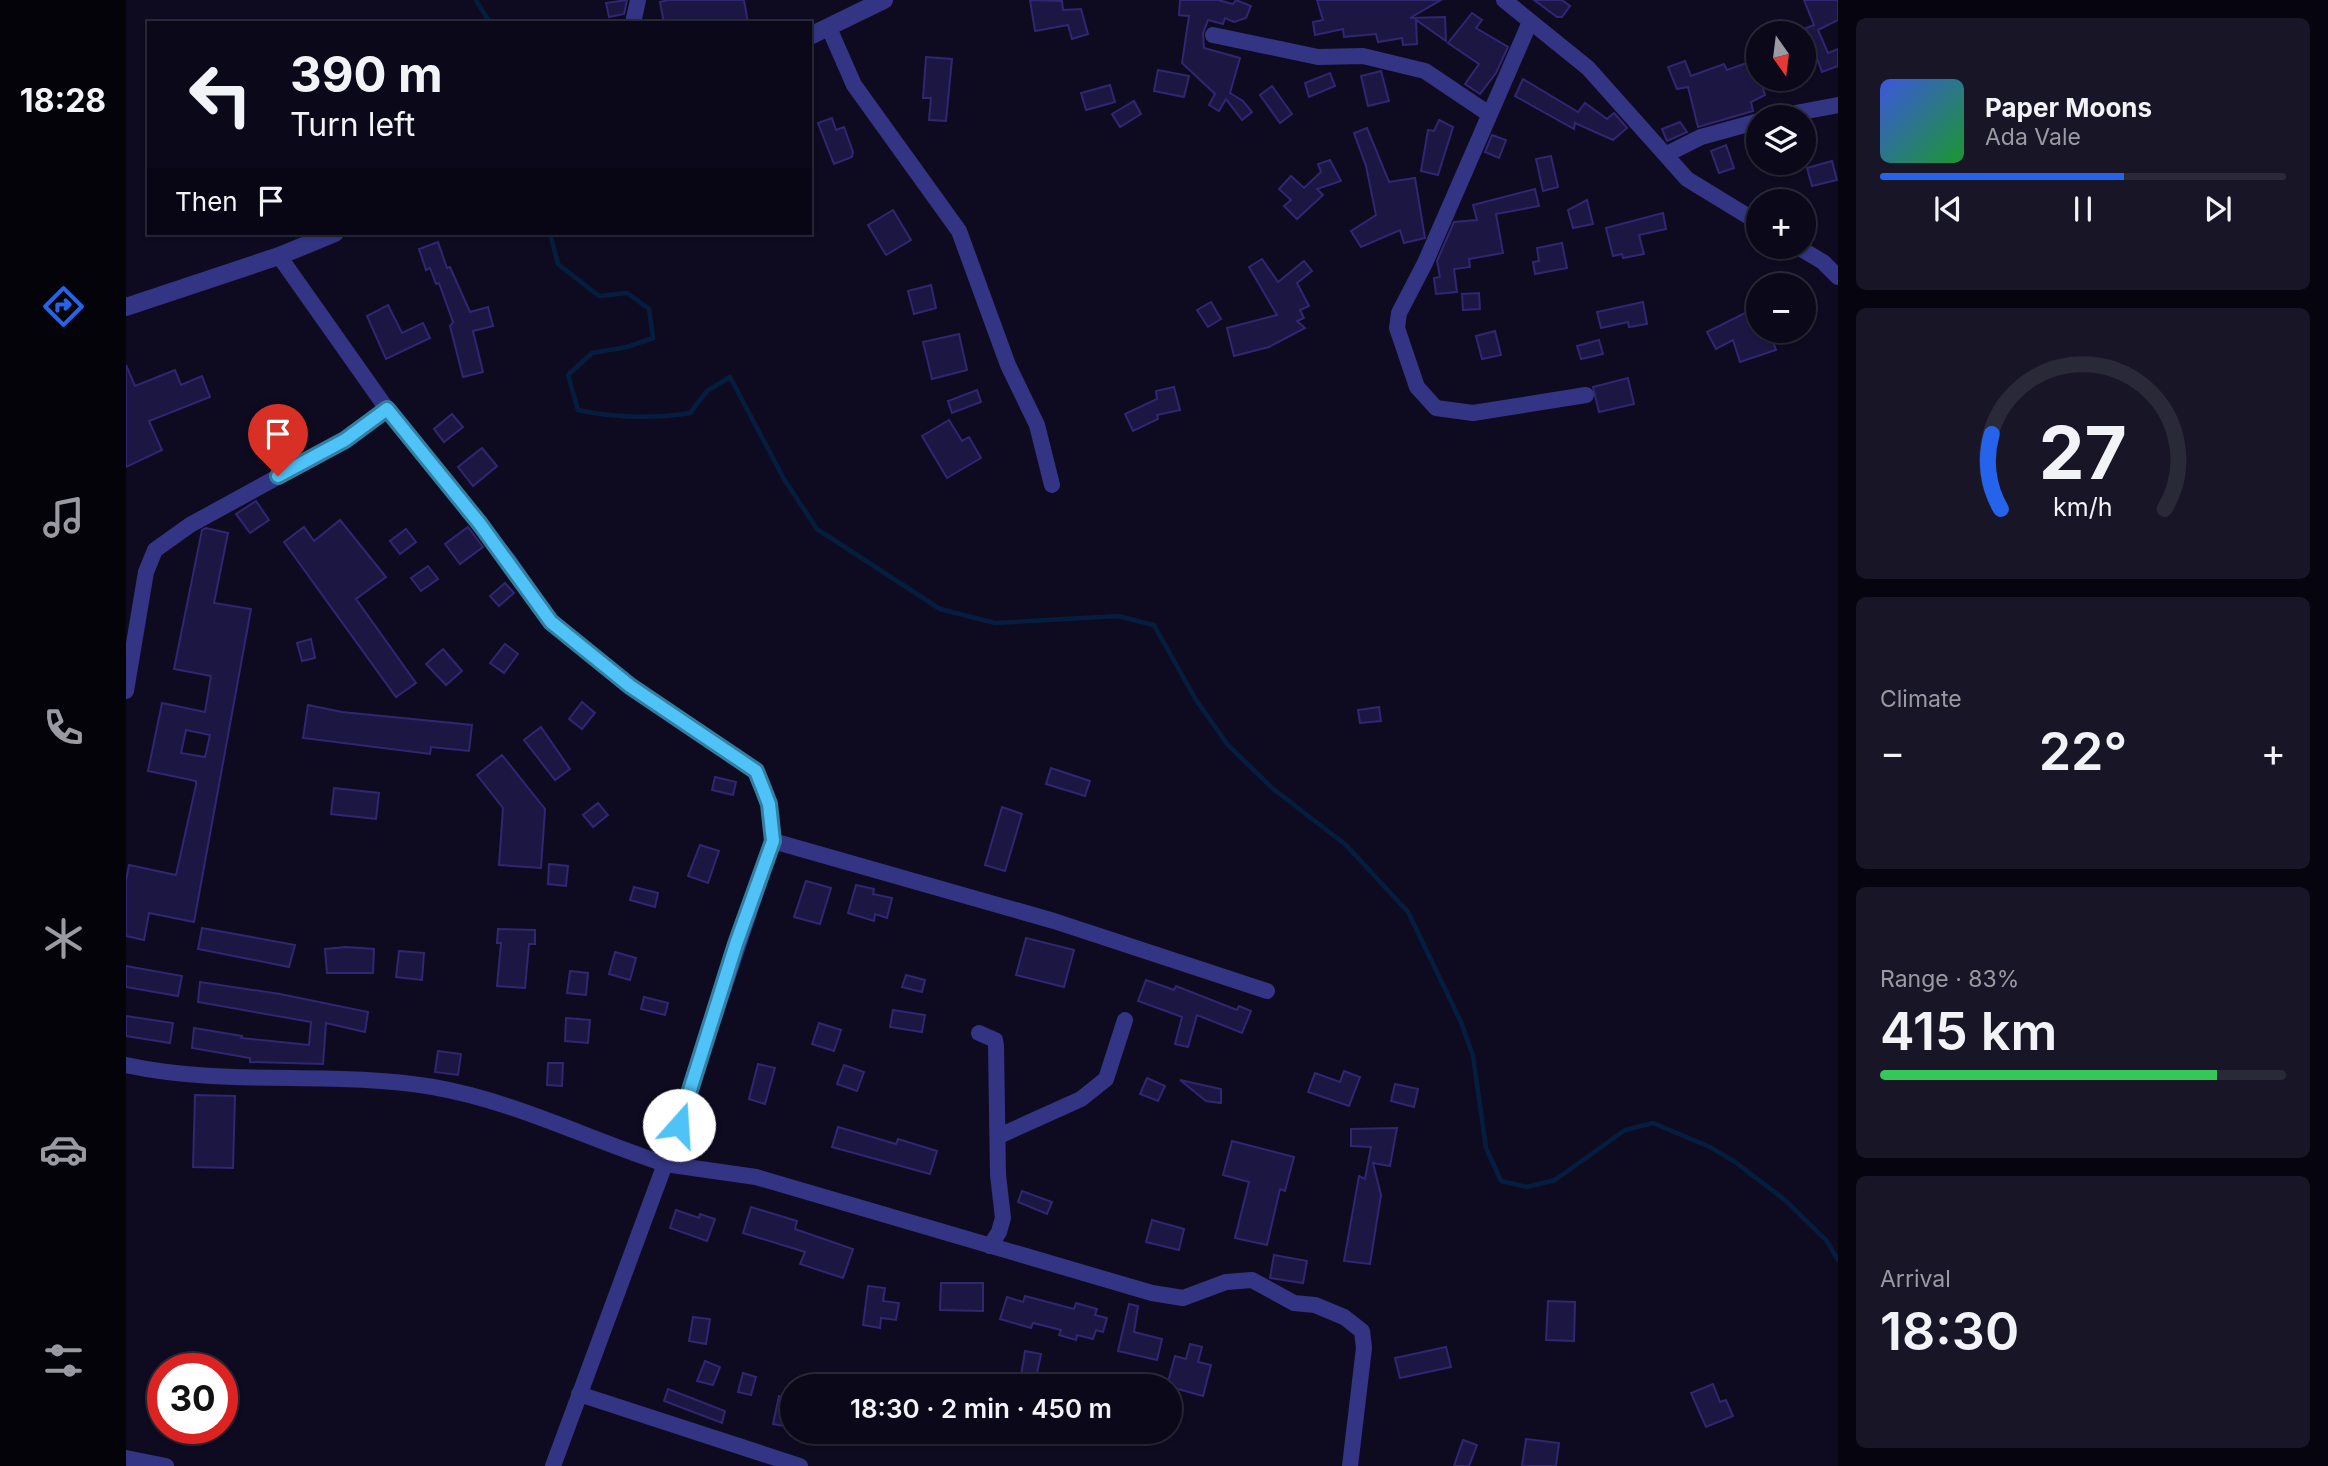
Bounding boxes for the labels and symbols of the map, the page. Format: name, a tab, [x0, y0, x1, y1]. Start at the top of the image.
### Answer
north arrow	[1746, 21, 1816, 91]
pin	[248, 404, 308, 476]
position arrow	[642, 1088, 716, 1162]
speed limit sign: 30	[147, 1353, 238, 1444]

